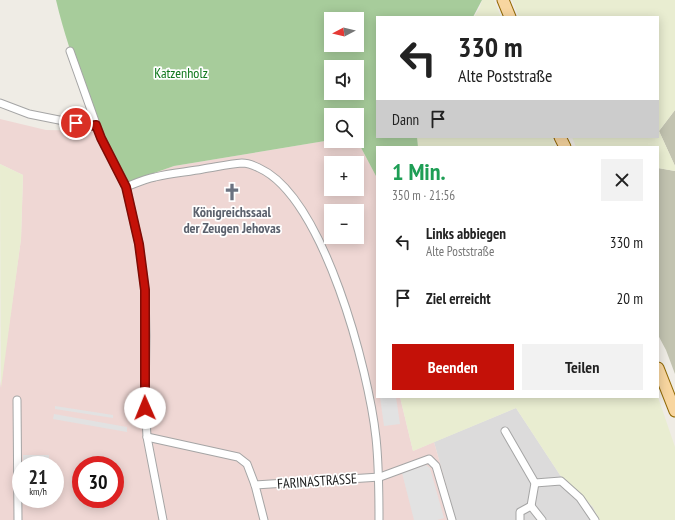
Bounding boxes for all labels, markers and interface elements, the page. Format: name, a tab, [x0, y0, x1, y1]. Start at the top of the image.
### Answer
north arrow	[324, 12, 364, 52]
map controls	[324, 12, 364, 244]
text: 330 m	[458, 28, 522, 65]
icon: left	[392, 32, 444, 84]
button: sound	[324, 60, 364, 100]
park label: Katzenholz	[154, 64, 208, 82]
text: Alte Poststraße	[458, 64, 553, 87]
pin	[59, 106, 93, 140]
button: search	[324, 108, 364, 148]
icon: arrive	[427, 108, 449, 130]
text: Dann	[392, 110, 419, 129]
icon: arrive	[65, 112, 87, 134]
button: +	[324, 156, 364, 196]
text: 1 Min.	[392, 156, 446, 187]
button: close	[601, 159, 643, 201]
church icon: Königreichssaal der Zeugen Jehovas	[222, 182, 242, 202]
text: 350 m · 21:56	[392, 187, 455, 204]
place label: Königreichssaal der Zeugen Jehovas	[183, 203, 281, 237]
button: −	[324, 204, 364, 244]
text: Links abbiegen	[426, 224, 506, 243]
icon: left	[392, 231, 414, 253]
text: 330 m	[610, 233, 643, 252]
text: Alte Poststraße	[426, 243, 494, 260]
icon: arrive	[392, 287, 414, 309]
text: Ziel erreicht	[426, 289, 491, 308]
text: 20 m	[617, 289, 643, 308]
button: Beenden	[392, 344, 514, 390]
button: Teilen	[522, 344, 643, 390]
position arrow	[124, 387, 166, 429]
speed limit sign: 30	[72, 456, 124, 508]
text: 21	[28, 464, 48, 490]
street label: FARINASTRASSE	[277, 469, 357, 493]
text: km/h	[29, 485, 47, 498]

